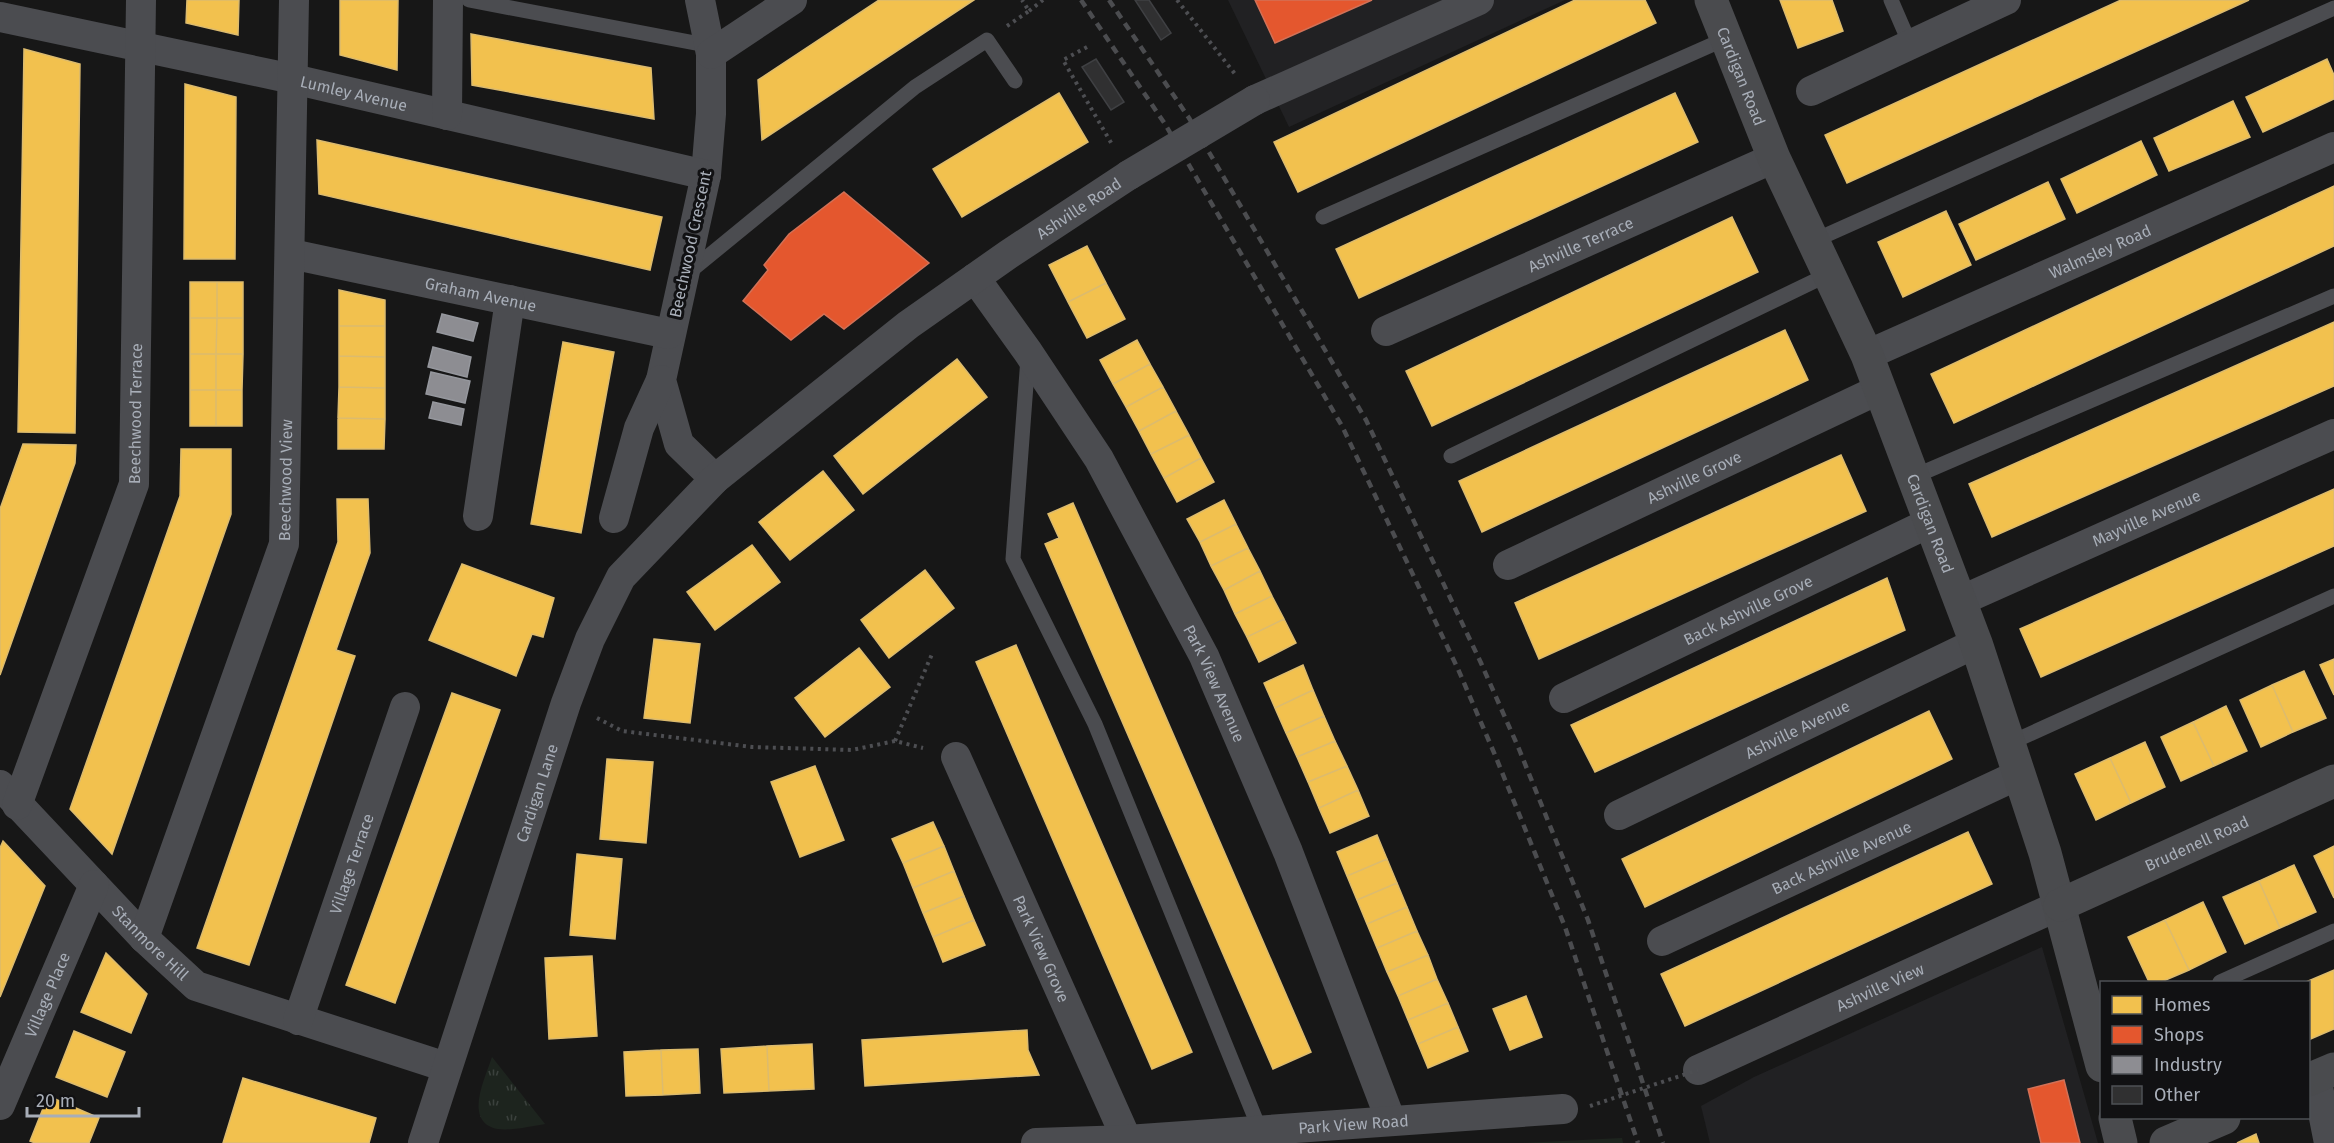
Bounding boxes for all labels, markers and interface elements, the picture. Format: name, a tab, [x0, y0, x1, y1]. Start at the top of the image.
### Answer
street label: Cardigan Road	[1713, 24, 1769, 128]
street label: Lumley Avenue	[298, 72, 409, 115]
street label: Beechwood Crescent	[666, 169, 715, 319]
street label: Ashville Road	[1033, 174, 1125, 243]
street label: Ashville Terrace	[1525, 213, 1636, 276]
street label: Walmsley Road	[2046, 221, 2154, 283]
street label: Graham Avenue	[423, 274, 538, 316]
street label: Beechwood Terrace	[125, 343, 146, 484]
street label: Beechwood View	[275, 419, 296, 541]
street label: Ashville Grove	[1644, 447, 1745, 508]
street label: Cardigan Road	[1903, 471, 1958, 576]
street label: Mayville Avenue	[2089, 486, 2204, 551]
street label: Back Ashville Grove	[1681, 571, 1816, 649]
street label: Park View Avenue	[1179, 622, 1249, 745]
street label: Ashville Avenue	[1742, 696, 1853, 763]
street label: Cardigan Lane	[512, 742, 562, 845]
street label: Village Terrace	[326, 811, 378, 917]
street label: Brudenell Road	[2142, 812, 2252, 875]
street label: Back Ashville Avenue	[1769, 817, 1915, 899]
street label: Park View Grove	[1009, 892, 1073, 1005]
street label: Stanmore Hill	[108, 901, 193, 985]
street label: Village Place	[21, 949, 74, 1040]
street label: Ashville View	[1833, 959, 1927, 1016]
legend	[2100, 981, 2310, 1119]
text: Homes	[2154, 994, 2210, 1016]
text: Shops	[2154, 1024, 2204, 1046]
text: Industry	[2154, 1054, 2222, 1076]
scale bar	[27, 1080, 140, 1118]
text: Other	[2154, 1084, 2200, 1106]
text: 20 m	[36, 1090, 75, 1112]
street label: Park View Road	[1298, 1111, 1409, 1138]

